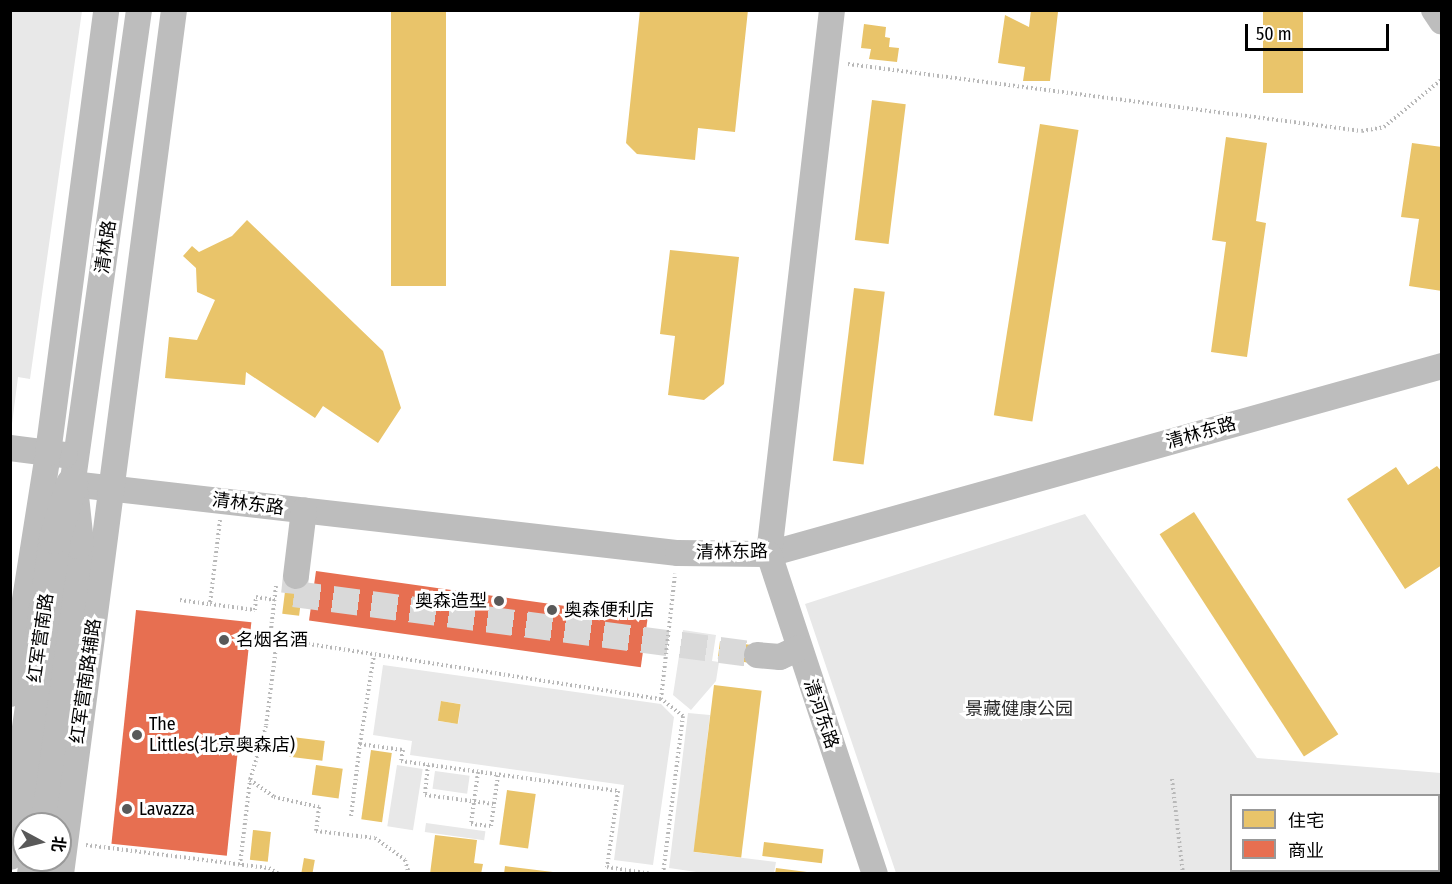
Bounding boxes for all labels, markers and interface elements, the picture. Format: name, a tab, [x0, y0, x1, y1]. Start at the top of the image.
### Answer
scale bar	[1248, 12, 1392, 50]
text: 50 m	[1256, 23, 1292, 45]
street label: 清林路	[92, 219, 120, 275]
street label: 清林东路	[1163, 413, 1239, 453]
street label: 清林东路	[211, 489, 285, 519]
street label: 清林东路	[696, 541, 768, 563]
place label: 奥森造型	[415, 590, 487, 612]
street label: 红军营南路	[24, 592, 58, 684]
marker: 奥森造型	[492, 594, 506, 608]
place label: 奥森便利店	[564, 599, 654, 621]
marker: 奥森便利店	[545, 603, 559, 617]
street label: 红军营南路辅路	[67, 617, 105, 745]
place label: 名烟名酒	[236, 629, 308, 651]
marker: 名烟名酒	[217, 633, 231, 647]
street label: 清河东路	[799, 676, 843, 752]
park label: 景藏健康公园	[965, 698, 1073, 720]
place label: The Littles(北京奥森店)	[149, 714, 295, 756]
marker: The Littles(北京奥森店)	[130, 728, 144, 742]
legend	[1230, 794, 1440, 872]
place label: Lavazza	[139, 798, 195, 820]
marker: Lavazza	[120, 802, 134, 816]
text: 住宅	[1288, 810, 1324, 832]
north arrow	[12, 812, 72, 872]
text: 北	[48, 835, 69, 853]
text: 商业	[1288, 840, 1324, 862]

